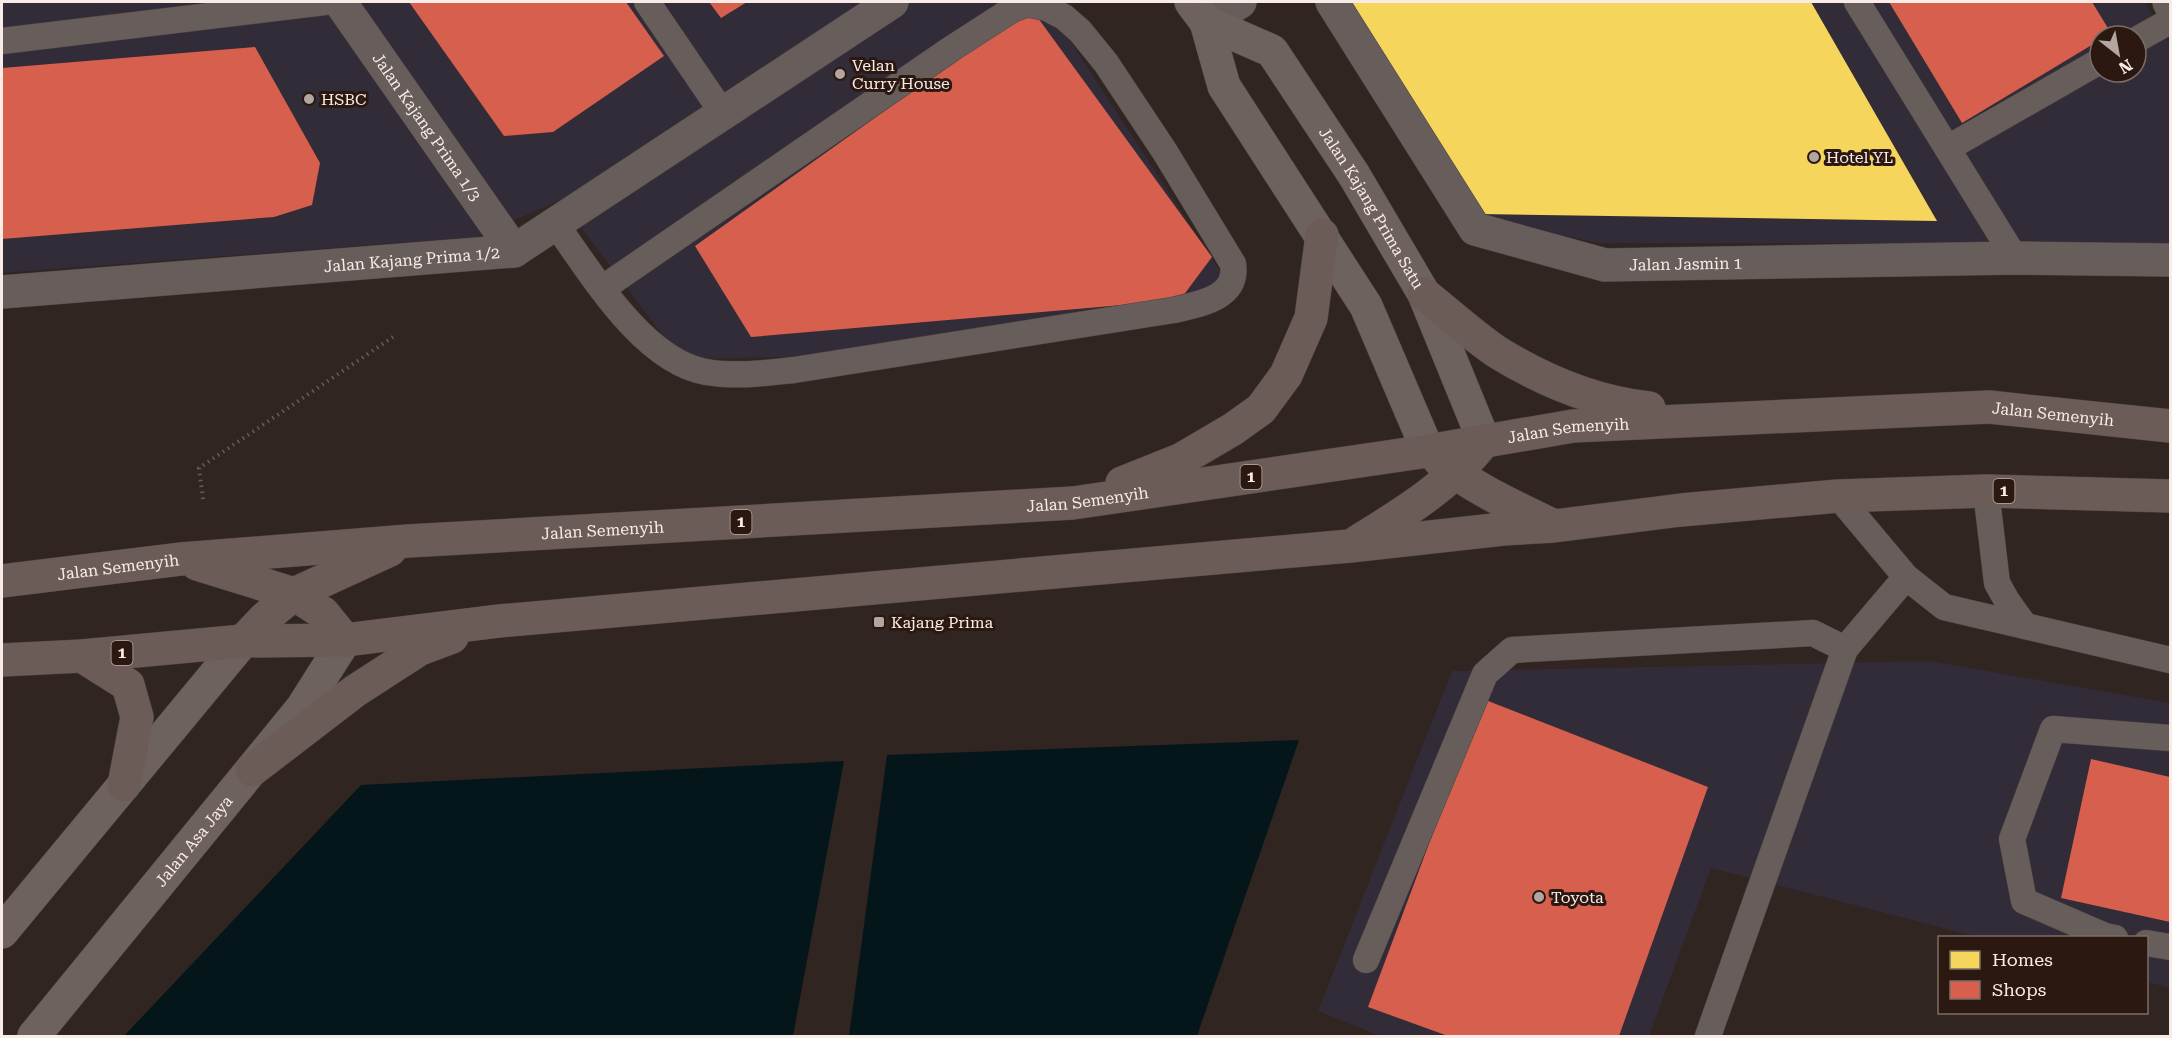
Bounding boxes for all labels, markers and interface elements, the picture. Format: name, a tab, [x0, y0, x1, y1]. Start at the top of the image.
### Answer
north arrow	[2088, 24, 2148, 84]
street label: Jalan Kajang Prima 1/3	[368, 49, 485, 205]
text: N	[2115, 55, 2136, 78]
place label: Velan Curry House	[852, 56, 950, 93]
marker: Velan Curry House	[833, 67, 847, 81]
place label: HSBC	[321, 90, 366, 109]
marker: HSBC	[302, 92, 316, 106]
street label: Jalan Kajang Prima Satu	[1315, 123, 1428, 292]
place label: Hotel YL	[1826, 148, 1893, 167]
marker: Hotel YL	[1807, 150, 1821, 164]
street label: Jalan Kajang Prima 1/2	[323, 243, 500, 276]
street label: Jalan Jasmin 1	[1629, 254, 1743, 275]
street label: Jalan Semenyih	[1991, 398, 2115, 430]
street label: Jalan Semenyih	[1506, 414, 1630, 447]
road number: 1	[1240, 465, 1262, 489]
road number: 1	[1994, 479, 2014, 503]
street label: Jalan Semenyih	[1026, 483, 1150, 516]
road number: 1	[730, 510, 752, 534]
street label: Jalan Semenyih	[541, 517, 665, 543]
street label: Jalan Semenyih	[56, 550, 180, 584]
place label: Kajang Prima	[891, 613, 994, 632]
marker: Kajang Prima	[872, 615, 886, 629]
road number: 1	[112, 641, 132, 665]
street label: Jalan Asa Jaya	[151, 792, 237, 890]
place label: Toyota	[1551, 888, 1604, 907]
marker: Toyota	[1532, 890, 1546, 904]
legend	[1938, 936, 2148, 1014]
text: Homes	[1992, 949, 2053, 970]
text: Shops	[1992, 979, 2046, 1000]

